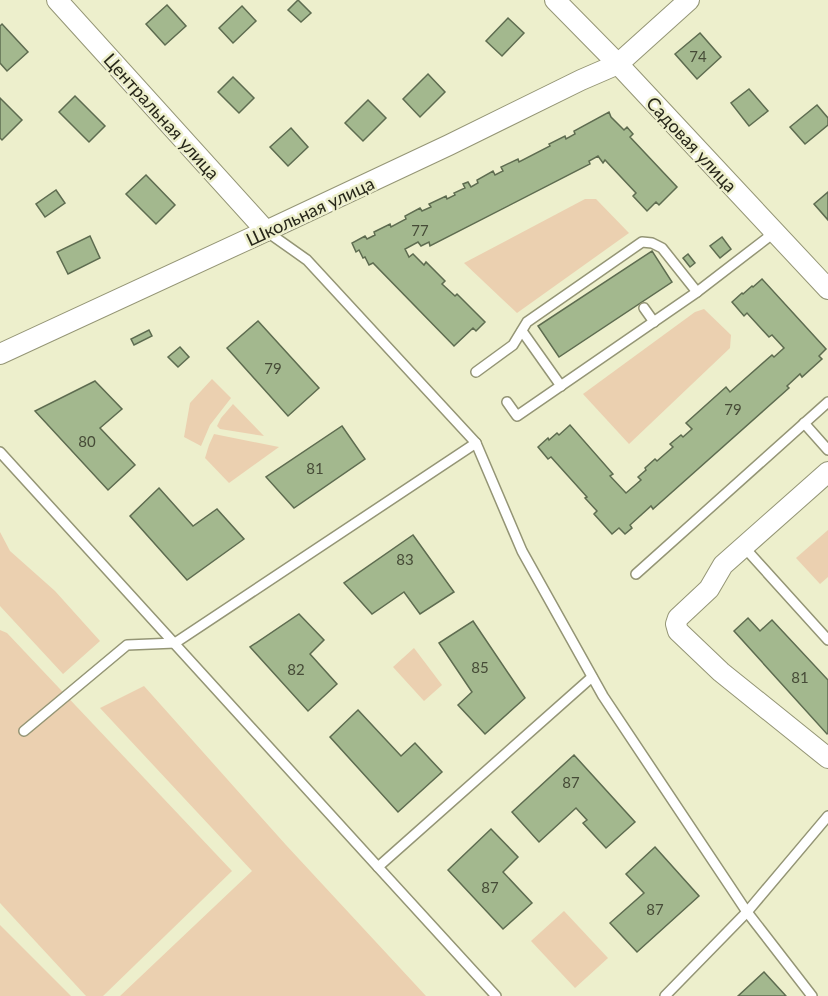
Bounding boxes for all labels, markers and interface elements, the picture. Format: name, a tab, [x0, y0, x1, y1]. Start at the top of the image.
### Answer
house number: 74	[689, 47, 707, 65]
street label: Центральная улица	[100, 48, 224, 184]
street label: Садовая улица	[642, 92, 742, 196]
street label: Школьная улица	[242, 172, 378, 250]
house number: 77	[411, 221, 429, 239]
house number: 79	[264, 359, 282, 377]
house number: 79	[724, 400, 742, 418]
house number: 80	[78, 432, 96, 450]
house number: 81	[306, 459, 324, 477]
house number: 83	[396, 550, 414, 568]
house number: 85	[471, 658, 489, 676]
house number: 82	[287, 660, 305, 678]
house number: 81	[791, 668, 809, 686]
house number: 87	[562, 773, 580, 791]
house number: 87	[481, 878, 499, 896]
house number: 87	[646, 900, 664, 918]

